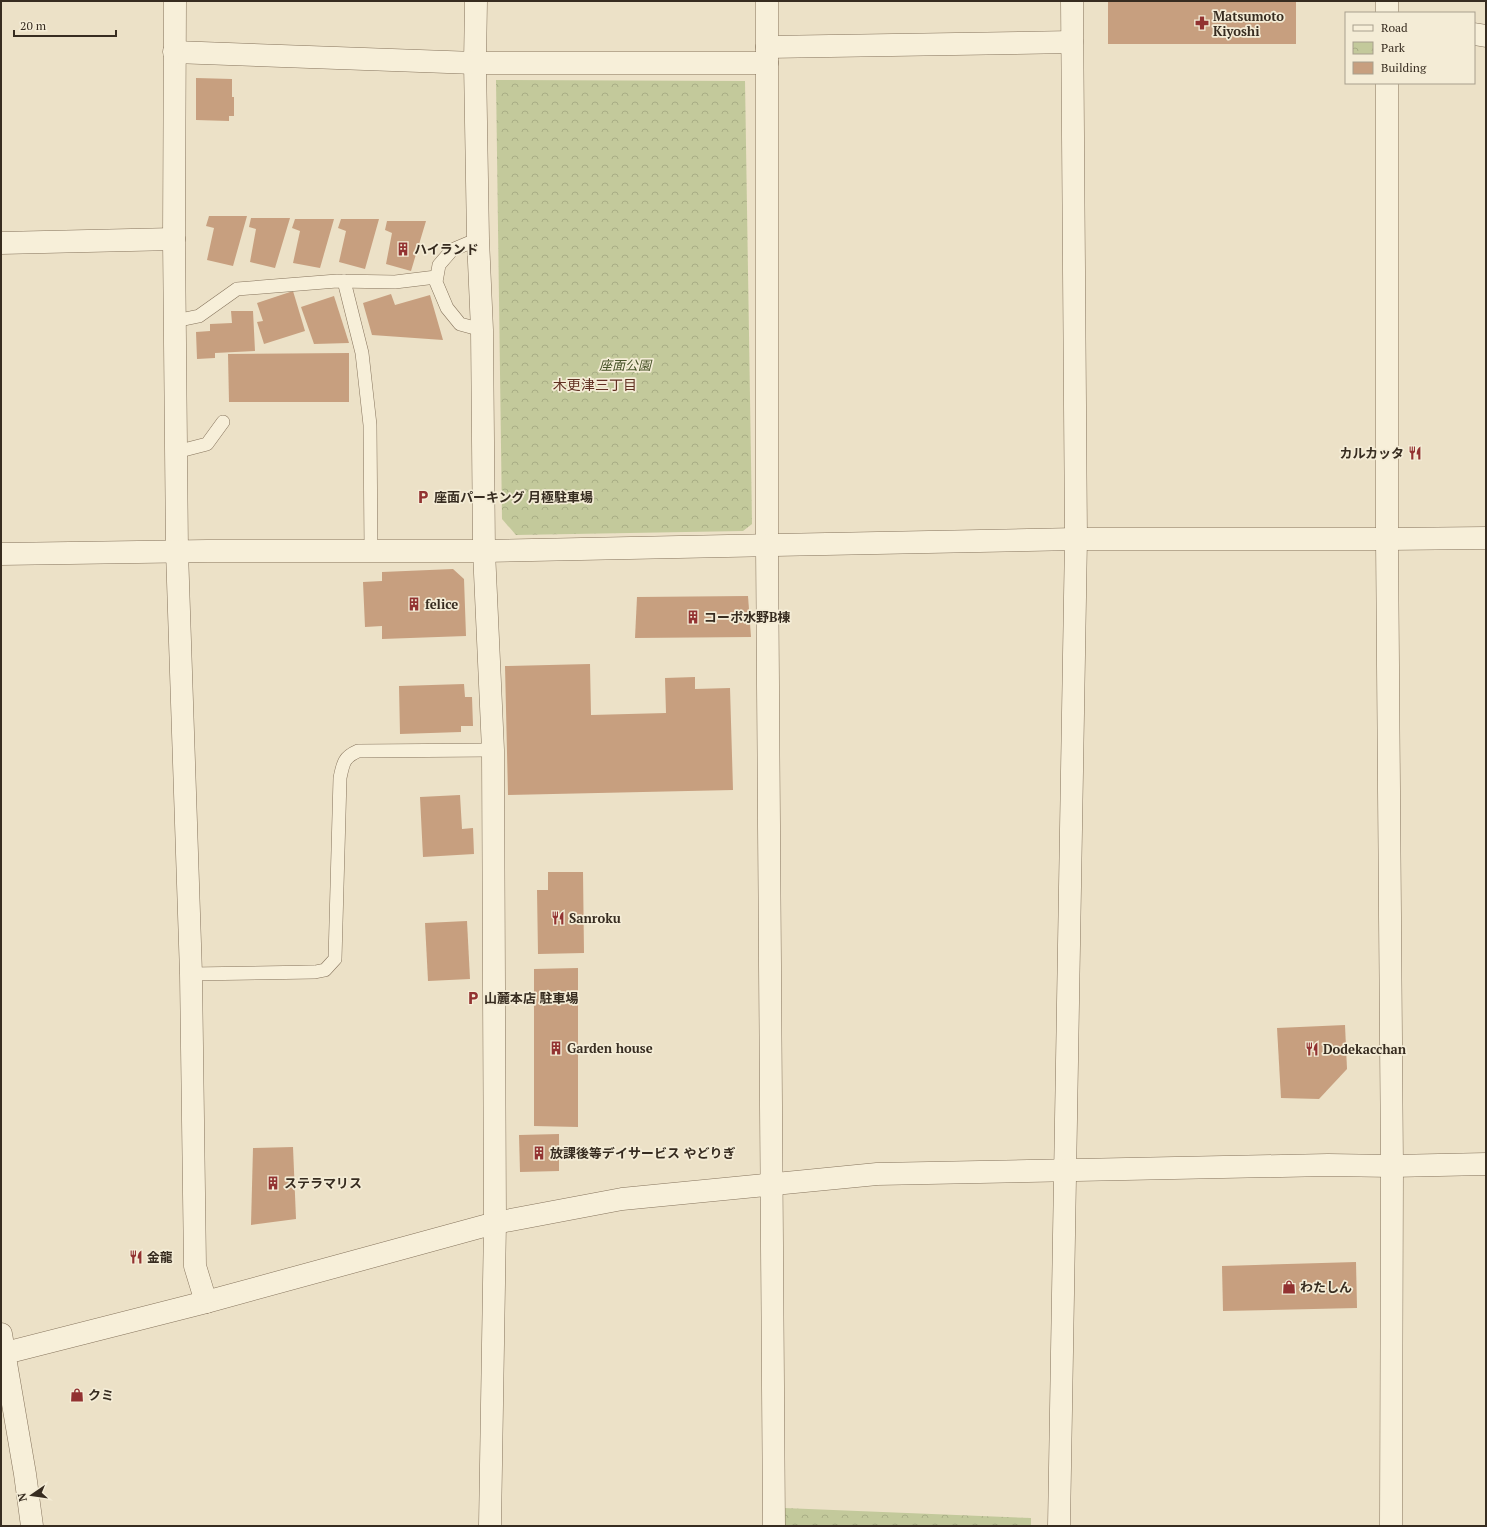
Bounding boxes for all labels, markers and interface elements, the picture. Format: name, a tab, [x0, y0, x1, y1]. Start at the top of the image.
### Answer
place label: Matsumoto Kiyoshi	[1213, 7, 1284, 40]
scale bar	[14, 12, 116, 38]
legend	[1345, 12, 1475, 84]
pharmacy icon: Matsumoto Kiyoshi	[1194, 15, 1210, 31]
text: 20 m	[20, 18, 47, 33]
text: Road	[1381, 20, 1408, 35]
text: Park	[1381, 40, 1406, 55]
text: Building	[1381, 60, 1427, 75]
place label: ハイランド	[414, 240, 479, 258]
building icon: ハイランド	[395, 241, 411, 257]
park label: 座面公園	[599, 356, 653, 374]
district label: 木更津三丁目	[553, 375, 637, 394]
place label: カルカッタ	[1339, 444, 1404, 462]
restaurant icon: カルカッタ	[1407, 445, 1423, 461]
place label: 座面パーキング 月極駐車場	[434, 488, 593, 506]
parking icon: 座面パーキング 月極駐車場	[415, 489, 431, 505]
place label: felice	[425, 595, 458, 613]
building icon: felice	[406, 596, 422, 612]
place label: コーポ水野B棟	[704, 608, 790, 626]
building icon: コーポ水野B棟	[685, 609, 701, 625]
place label: Sanroku	[569, 909, 621, 927]
restaurant icon: Sanroku	[550, 910, 566, 926]
place label: 山麓本店 駐車場	[484, 989, 579, 1007]
parking icon: 山麓本店 駐車場	[465, 990, 481, 1006]
place label: Garden house	[567, 1039, 653, 1057]
building icon: Garden house	[548, 1040, 564, 1056]
place label: Dodekacchan	[1323, 1040, 1407, 1058]
restaurant icon: Dodekacchan	[1304, 1041, 1320, 1057]
place label: 放課後等デイサービス やどりぎ	[550, 1144, 736, 1162]
building icon: 放課後等デイサービス やどりぎ	[531, 1145, 547, 1161]
place label: ステラマリス	[284, 1174, 362, 1192]
building icon: ステラマリス	[265, 1175, 281, 1191]
place label: 金龍	[147, 1248, 173, 1266]
restaurant icon: 金龍	[128, 1249, 144, 1265]
place label: わたしん	[1300, 1278, 1352, 1296]
shop icon: わたしん	[1281, 1279, 1297, 1295]
place label: クミ	[88, 1386, 114, 1404]
shop icon: クミ	[69, 1387, 85, 1403]
north arrow	[12, 1475, 52, 1515]
text: N	[14, 1491, 30, 1503]

